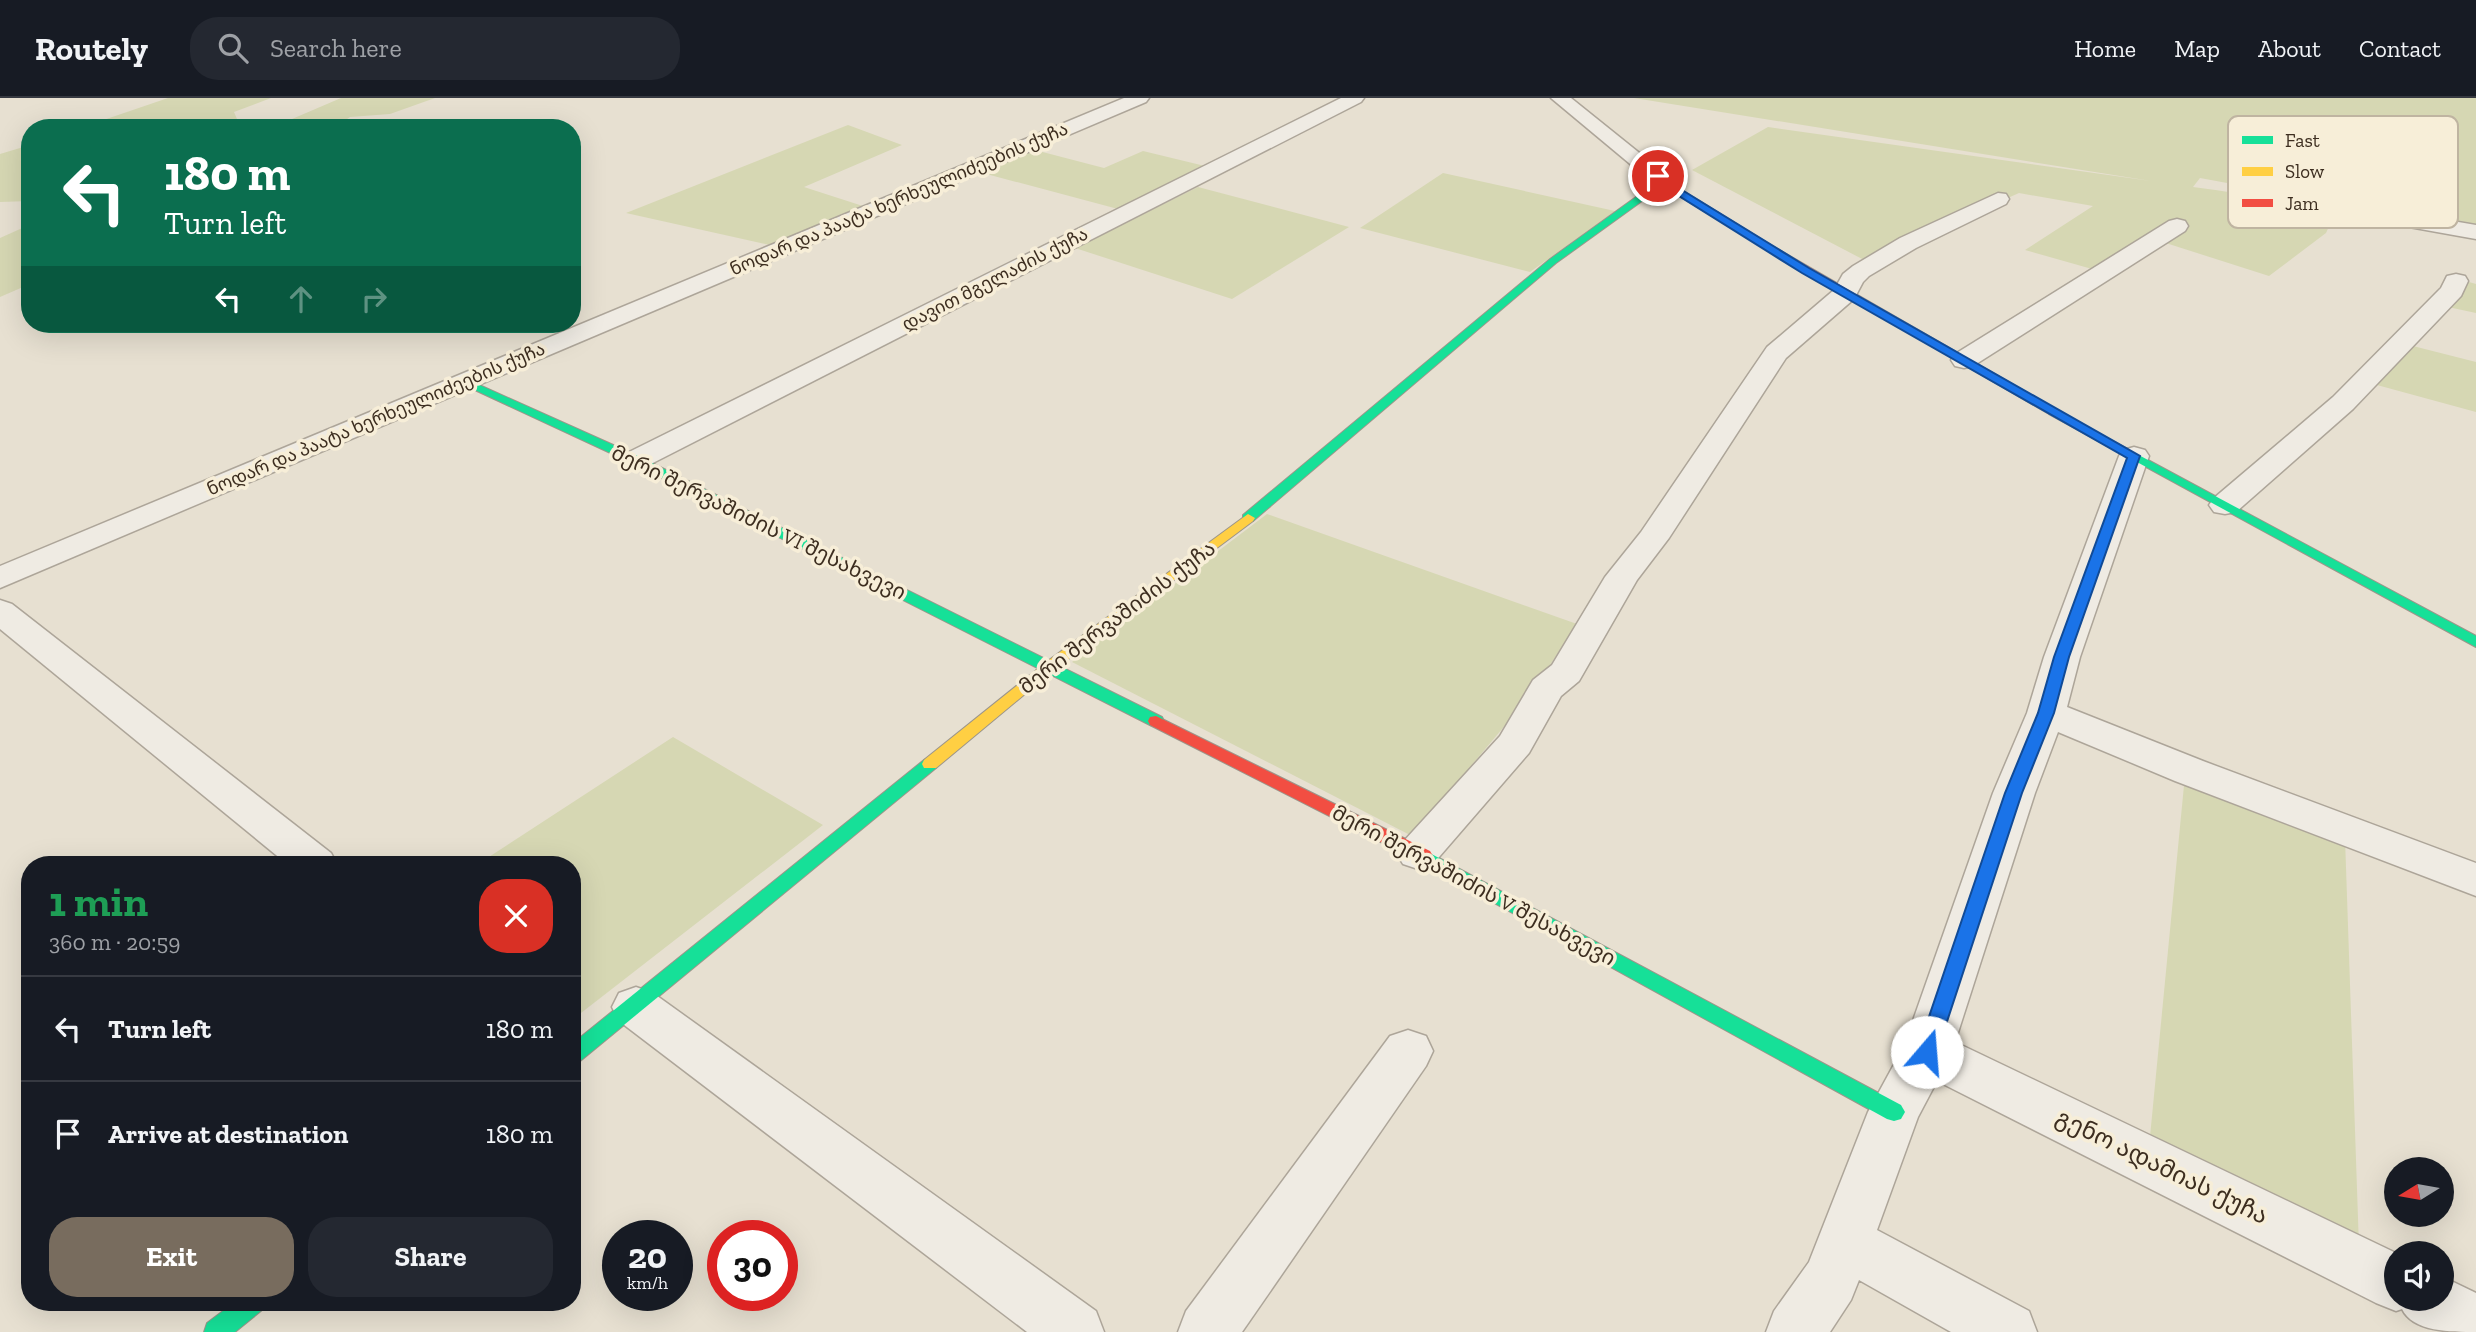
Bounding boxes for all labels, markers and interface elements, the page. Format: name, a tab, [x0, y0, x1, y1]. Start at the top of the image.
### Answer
search box	[190, 17, 680, 80]
text: Routely	[35, 29, 148, 68]
icon: search	[214, 29, 252, 67]
text: Search here	[270, 32, 402, 64]
text: Home	[2074, 34, 2136, 63]
text: Map	[2174, 34, 2220, 63]
text: About	[2258, 34, 2321, 63]
text: Contact	[2359, 34, 2441, 63]
legend	[2228, 116, 2458, 228]
street label: ნოდარ და პაატა ხერხეულიძეების ქუჩა	[727, 118, 1071, 280]
text: Fast	[2285, 129, 2320, 152]
text: 180 m	[164, 144, 291, 203]
pin	[1628, 146, 1688, 206]
icon: left	[49, 147, 140, 238]
icon: arrive	[1639, 157, 1677, 195]
text: Slow	[2285, 160, 2325, 183]
text: Jam	[2285, 192, 2319, 215]
text: Turn left	[164, 204, 286, 242]
street label: დავით მგელაძის ქუჩა	[898, 223, 1092, 335]
icon: left	[209, 280, 247, 318]
icon: ahead	[282, 280, 320, 318]
icon: right	[355, 280, 393, 318]
street label: ნოდარ და პაატა ხერხეულიძეების ქუჩა	[204, 338, 548, 500]
street label: მერი შერვაშიძის VI შესახვევი	[608, 440, 910, 604]
street label: მერი შერვაშიძის ქუჩა	[1014, 535, 1220, 699]
street label: მერი შერვაშიძის V შესახვევი	[1328, 799, 1620, 971]
text: 1 min	[49, 876, 148, 927]
button: close	[479, 879, 553, 953]
text: 360 m · 20:59	[49, 928, 181, 956]
icon: left	[49, 1010, 87, 1048]
text: Turn left	[108, 1013, 211, 1045]
text: 180 m	[486, 1013, 553, 1045]
position arrow	[1890, 1015, 1964, 1089]
street label: გენო ადამიას ქუჩა	[2051, 1102, 2273, 1230]
icon: arrive	[49, 1115, 87, 1153]
text: Arrive at destination	[108, 1118, 348, 1150]
text: 180 m	[486, 1118, 553, 1150]
north arrow	[2384, 1157, 2454, 1227]
map controls	[2384, 1157, 2454, 1311]
button: Exit	[49, 1217, 294, 1297]
button: Share	[308, 1217, 553, 1297]
speed limit sign: 30	[707, 1220, 798, 1311]
text: 20	[628, 1235, 667, 1277]
button: sound	[2384, 1241, 2454, 1311]
text: km/h	[627, 1272, 668, 1294]

